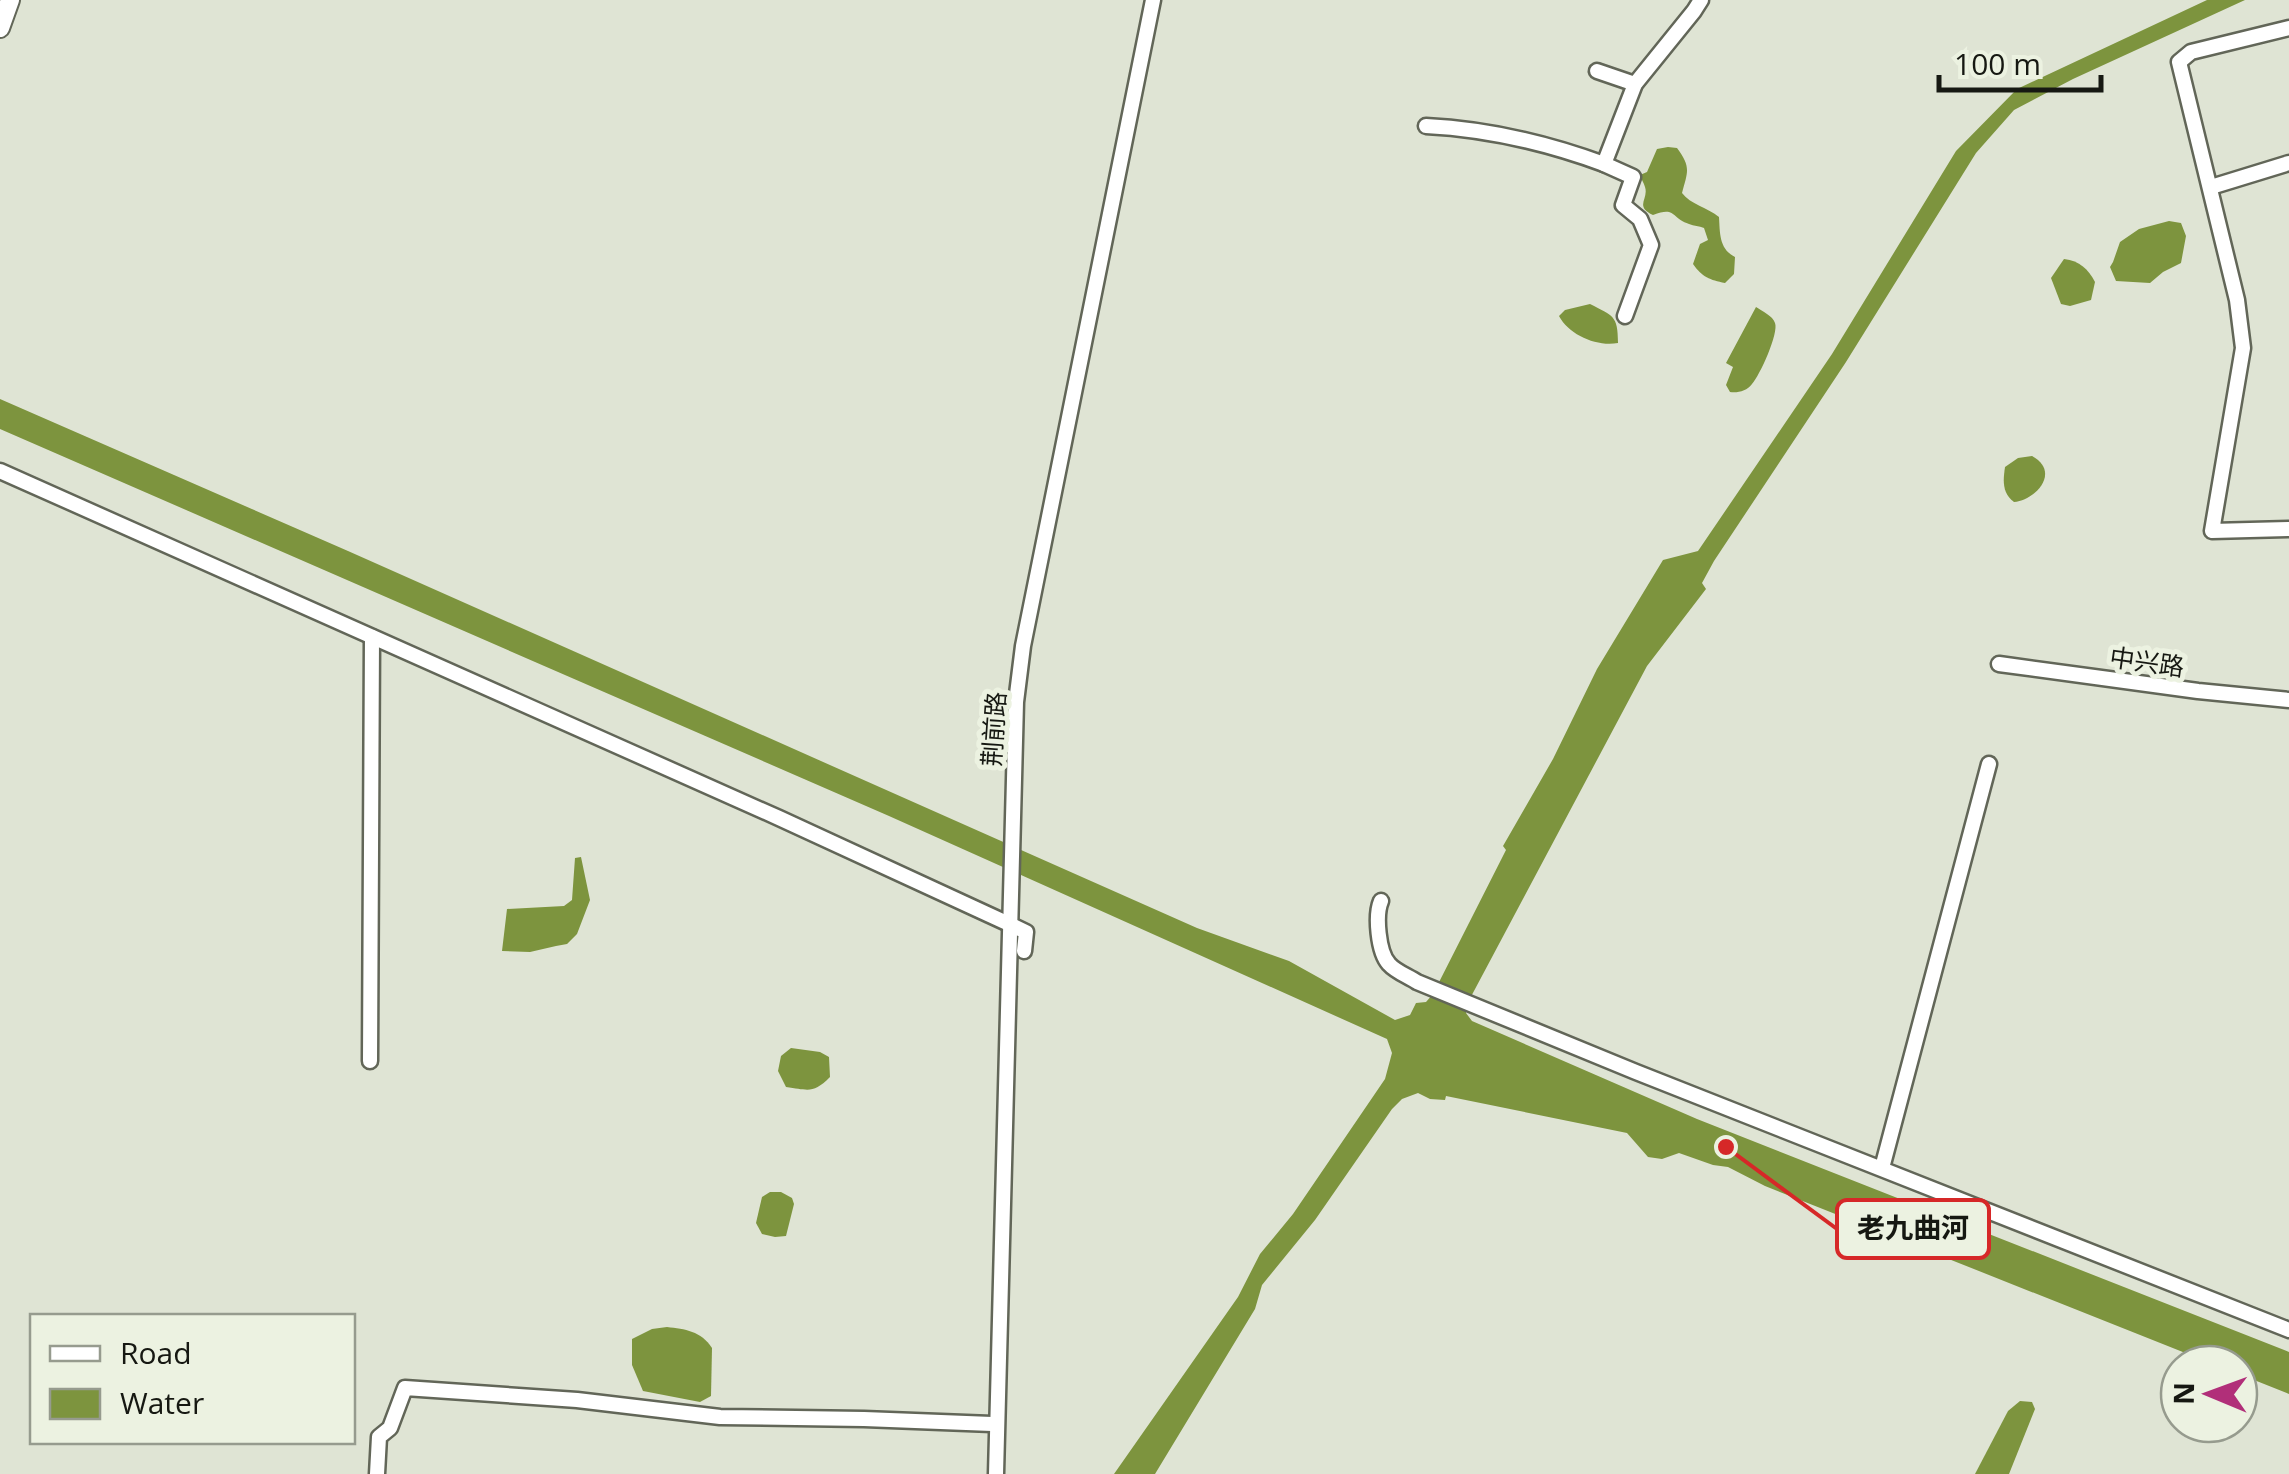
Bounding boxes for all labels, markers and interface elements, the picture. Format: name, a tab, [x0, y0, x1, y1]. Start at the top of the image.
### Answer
scale bar	[1939, 30, 2102, 92]
text: 100 m	[1954, 43, 2041, 84]
street label: 中兴路	[2107, 639, 2187, 683]
street label: 荆前路	[973, 690, 1013, 768]
callout: 老九曲河	[1837, 1200, 1989, 1258]
text: 老九曲河	[1857, 1208, 1969, 1246]
legend	[30, 1314, 355, 1444]
text: Road	[120, 1332, 192, 1373]
north arrow	[2159, 1344, 2259, 1444]
text: Water	[120, 1382, 204, 1423]
text: N	[2164, 1382, 2202, 1405]

